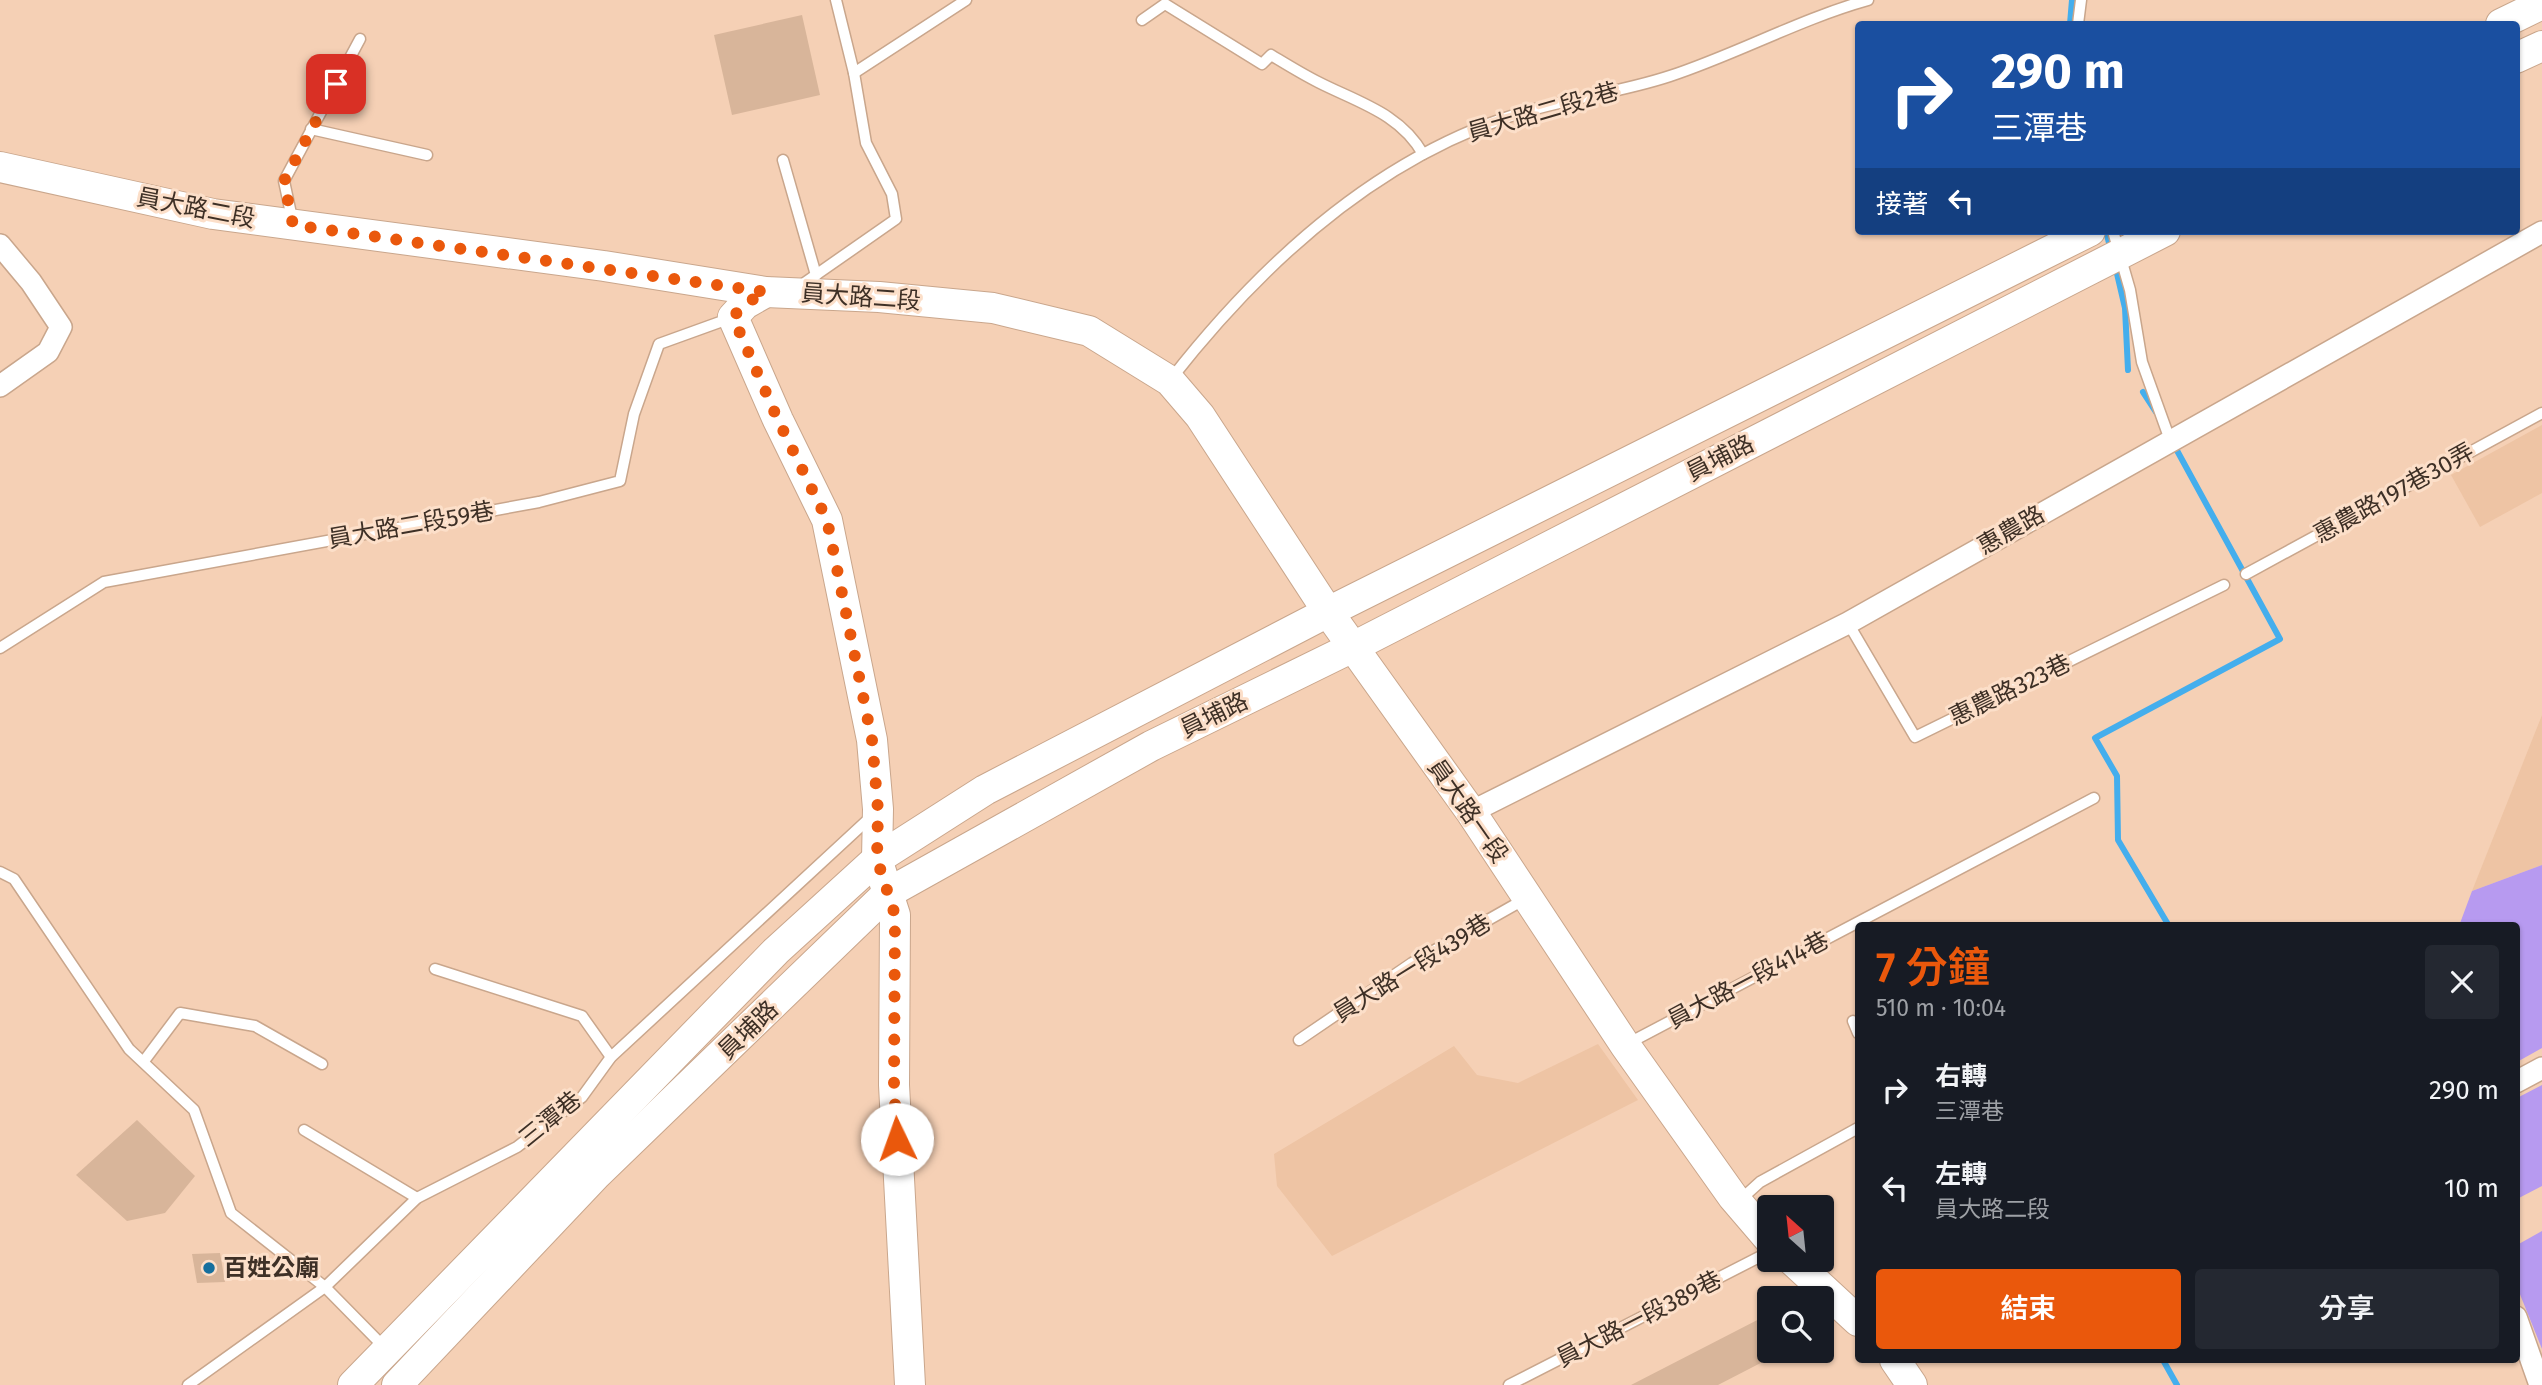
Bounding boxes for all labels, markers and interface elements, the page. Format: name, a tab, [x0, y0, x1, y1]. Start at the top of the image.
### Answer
text: 290 m	[1991, 42, 2125, 101]
icon: right	[1876, 49, 1967, 140]
pin	[306, 54, 366, 114]
icon: arrive	[317, 65, 355, 103]
street label: 員大路二段2巷	[1464, 77, 1622, 147]
text: 三潭巷	[1991, 109, 2087, 147]
icon: left	[1942, 182, 1980, 220]
street label: 員大路二段	[134, 183, 258, 233]
text: 接著	[1876, 189, 1928, 220]
street label: 員大路二段	[800, 279, 922, 315]
street label: 員埔路	[1682, 429, 1758, 487]
street label: 惠農路197巷30弄	[2309, 437, 2479, 549]
street label: 員大路二段59巷	[326, 497, 496, 553]
street label: 惠農路	[1973, 500, 2049, 560]
street label: 惠農路323巷	[1945, 649, 2075, 731]
street label: 員埔路	[1176, 687, 1252, 743]
street label: 員大路一段	[1422, 754, 1514, 868]
street label: 員大路一段439巷	[1328, 908, 1496, 1028]
street label: 員大路一段414巷	[1663, 926, 1833, 1034]
text: 7 分鐘	[1876, 943, 1990, 993]
button: close	[2425, 945, 2499, 1019]
text: 510 m · 10:04	[1876, 994, 2006, 1022]
street label: 員埔路	[712, 995, 784, 1065]
text: 右轉	[1935, 1061, 1987, 1092]
icon: right	[1876, 1071, 1914, 1109]
text: 290 m	[2429, 1075, 2499, 1106]
street label: 三潭巷	[513, 1085, 587, 1153]
text: 三潭巷	[1935, 1097, 2004, 1125]
position arrow	[860, 1102, 934, 1176]
text: 左轉	[1935, 1159, 1987, 1190]
icon: left	[1876, 1169, 1914, 1207]
text: 10 m	[2444, 1173, 2499, 1204]
north arrow	[1757, 1195, 1834, 1272]
map controls	[1757, 1195, 1834, 1363]
text: 員大路二段	[1935, 1195, 2050, 1223]
place label: 百姓公廟	[223, 1254, 319, 1282]
marker: 百姓公廟	[201, 1260, 217, 1276]
street label: 員大路一段389巷	[1552, 1265, 1726, 1373]
button: 結束	[1876, 1269, 2181, 1349]
button: 分享	[2195, 1269, 2499, 1349]
button: search	[1757, 1286, 1834, 1363]

